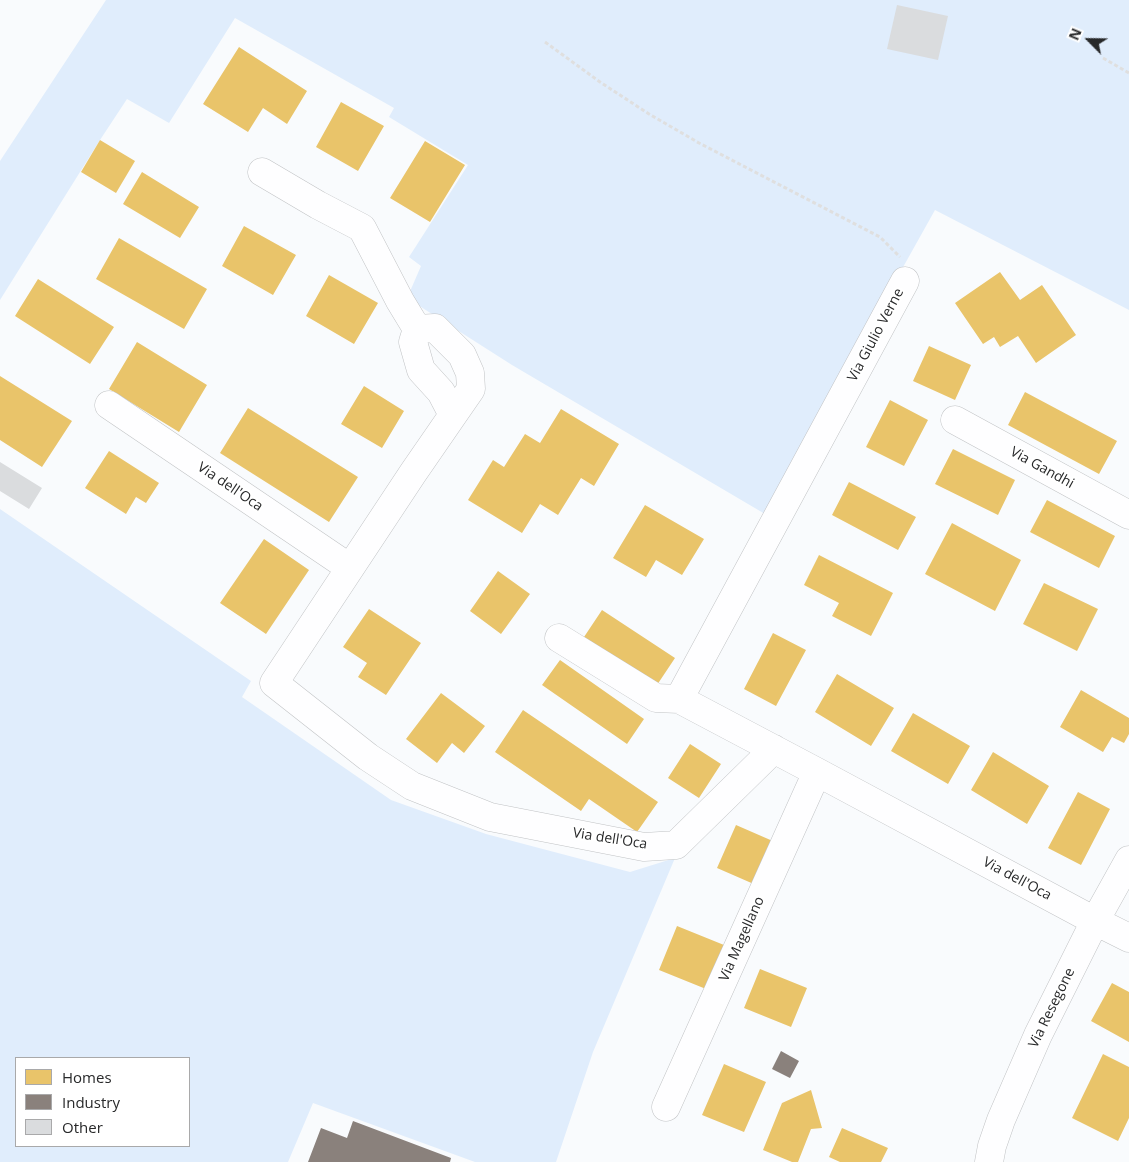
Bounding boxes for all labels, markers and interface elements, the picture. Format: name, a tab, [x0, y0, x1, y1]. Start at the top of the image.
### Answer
north arrow	[1064, 15, 1114, 65]
text: N	[1064, 25, 1086, 43]
street label: Via Giulio Verne	[844, 286, 908, 384]
street label: Via Gandhi	[1007, 444, 1077, 492]
street label: Via dell'Oca	[194, 459, 266, 515]
street label: Via dell'Oca	[572, 825, 648, 853]
street label: Via dell'Oca	[980, 854, 1054, 904]
street label: Via Magellano	[716, 894, 768, 984]
street label: Via Resegone	[1025, 965, 1079, 1051]
legend	[15, 1057, 190, 1147]
text: Homes	[62, 1067, 112, 1087]
text: Industry	[62, 1092, 120, 1112]
text: Other	[62, 1117, 103, 1137]

